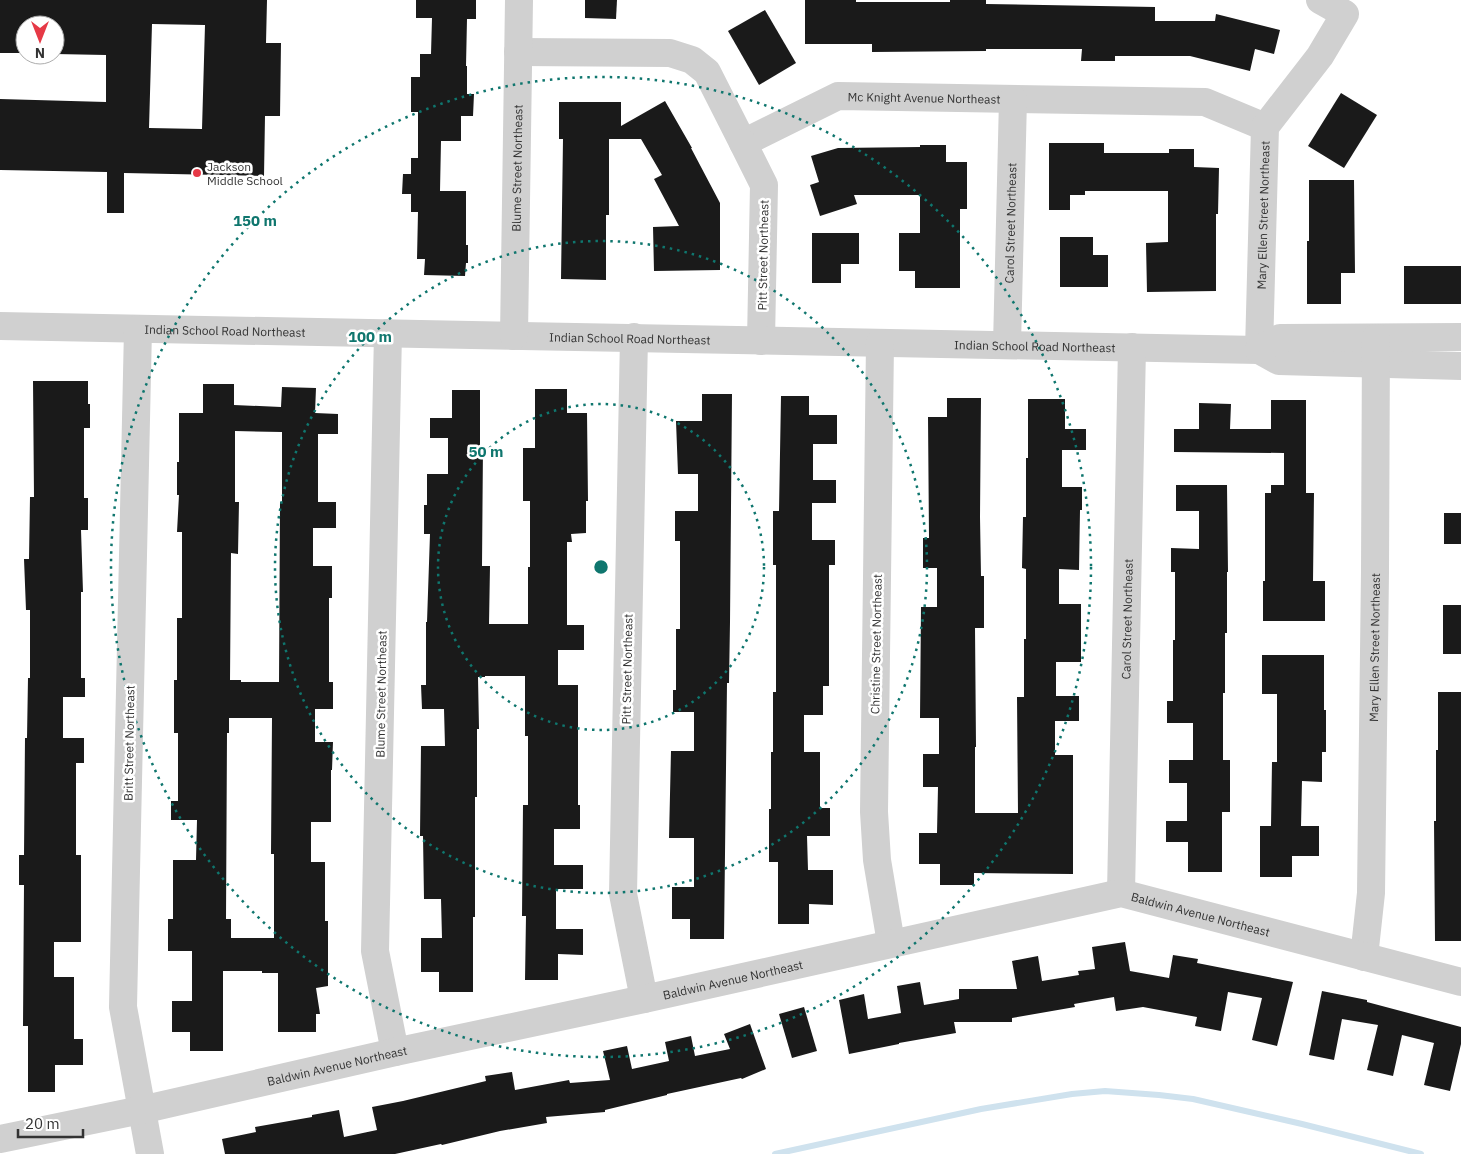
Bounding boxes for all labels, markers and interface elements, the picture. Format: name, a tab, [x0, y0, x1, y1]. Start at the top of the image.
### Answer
north arrow	[15, 15, 65, 65]
text: N	[35, 44, 45, 62]
street label: Mc Knight Avenue Northeast	[848, 89, 1001, 106]
street label: Blume Street Northeast	[508, 104, 525, 232]
street label: Mary Ellen Street Northeast	[1253, 140, 1272, 290]
place label: Jackson Middle School	[207, 159, 283, 188]
street label: Carol Street Northeast	[1001, 163, 1019, 284]
marker: Jackson Middle School	[191, 167, 203, 179]
street label: Pitt Street Northeast	[755, 199, 771, 311]
text: 150 m	[233, 211, 277, 230]
street label: Indian School Road Northeast	[144, 321, 306, 339]
text: 100 m	[348, 327, 392, 346]
street label: Indian School Road Northeast	[549, 329, 711, 347]
street label: Indian School Road Northeast	[954, 337, 1116, 355]
text: 50 m	[469, 442, 503, 461]
centre of rings	[592, 558, 610, 576]
street label: Carol Street Northeast	[1118, 559, 1135, 679]
street label: Mary Ellen Street Northeast	[1366, 573, 1382, 722]
street label: Christine Street Northeast	[867, 574, 885, 714]
street label: Pitt Street Northeast	[619, 613, 635, 725]
street label: Blume Street Northeast	[372, 630, 390, 758]
street label: Britt Street Northeast	[120, 685, 138, 801]
street label: Baldwin Avenue Northeast	[1130, 888, 1272, 939]
street label: Baldwin Avenue Northeast	[661, 956, 804, 1002]
street label: Baldwin Avenue Northeast	[266, 1042, 408, 1088]
scale bar	[18, 1106, 82, 1138]
text: 20 m	[25, 1114, 60, 1133]

